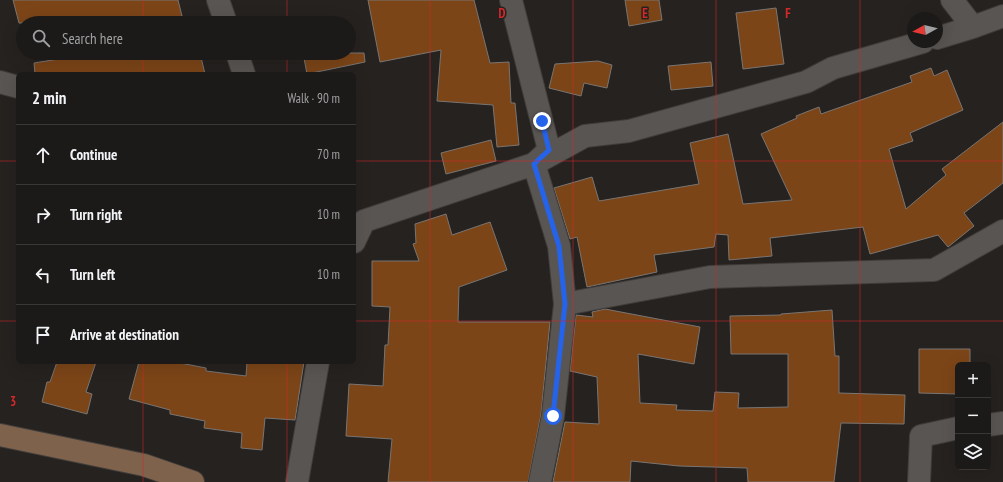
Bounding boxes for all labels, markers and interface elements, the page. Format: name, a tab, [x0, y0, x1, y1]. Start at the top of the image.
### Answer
text: D	[499, 5, 506, 22]
text: E	[642, 5, 648, 22]
text: F	[785, 5, 791, 22]
north arrow	[907, 12, 943, 48]
search box	[16, 16, 356, 60]
icon: search	[30, 27, 52, 49]
text: Search here	[62, 29, 123, 48]
text: 2 min	[32, 87, 66, 109]
text: Walk · 90 m	[288, 90, 340, 107]
route end	[533, 112, 551, 130]
icon: ahead	[32, 144, 54, 166]
text: Continue	[70, 145, 117, 164]
text: 70 m	[317, 146, 340, 163]
icon: right	[32, 204, 54, 226]
text: Turn right	[70, 205, 122, 224]
text: 10 m	[317, 206, 340, 223]
icon: left	[32, 264, 54, 286]
text: Turn left	[70, 265, 115, 284]
text: 10 m	[317, 266, 340, 283]
icon: arrive	[32, 324, 54, 346]
text: Arrive at destination	[70, 325, 179, 344]
map controls	[955, 362, 991, 470]
button: +	[955, 362, 991, 398]
text: 3	[10, 393, 16, 410]
button: −	[955, 398, 991, 434]
route start	[544, 407, 562, 425]
button: layers	[955, 434, 991, 470]

